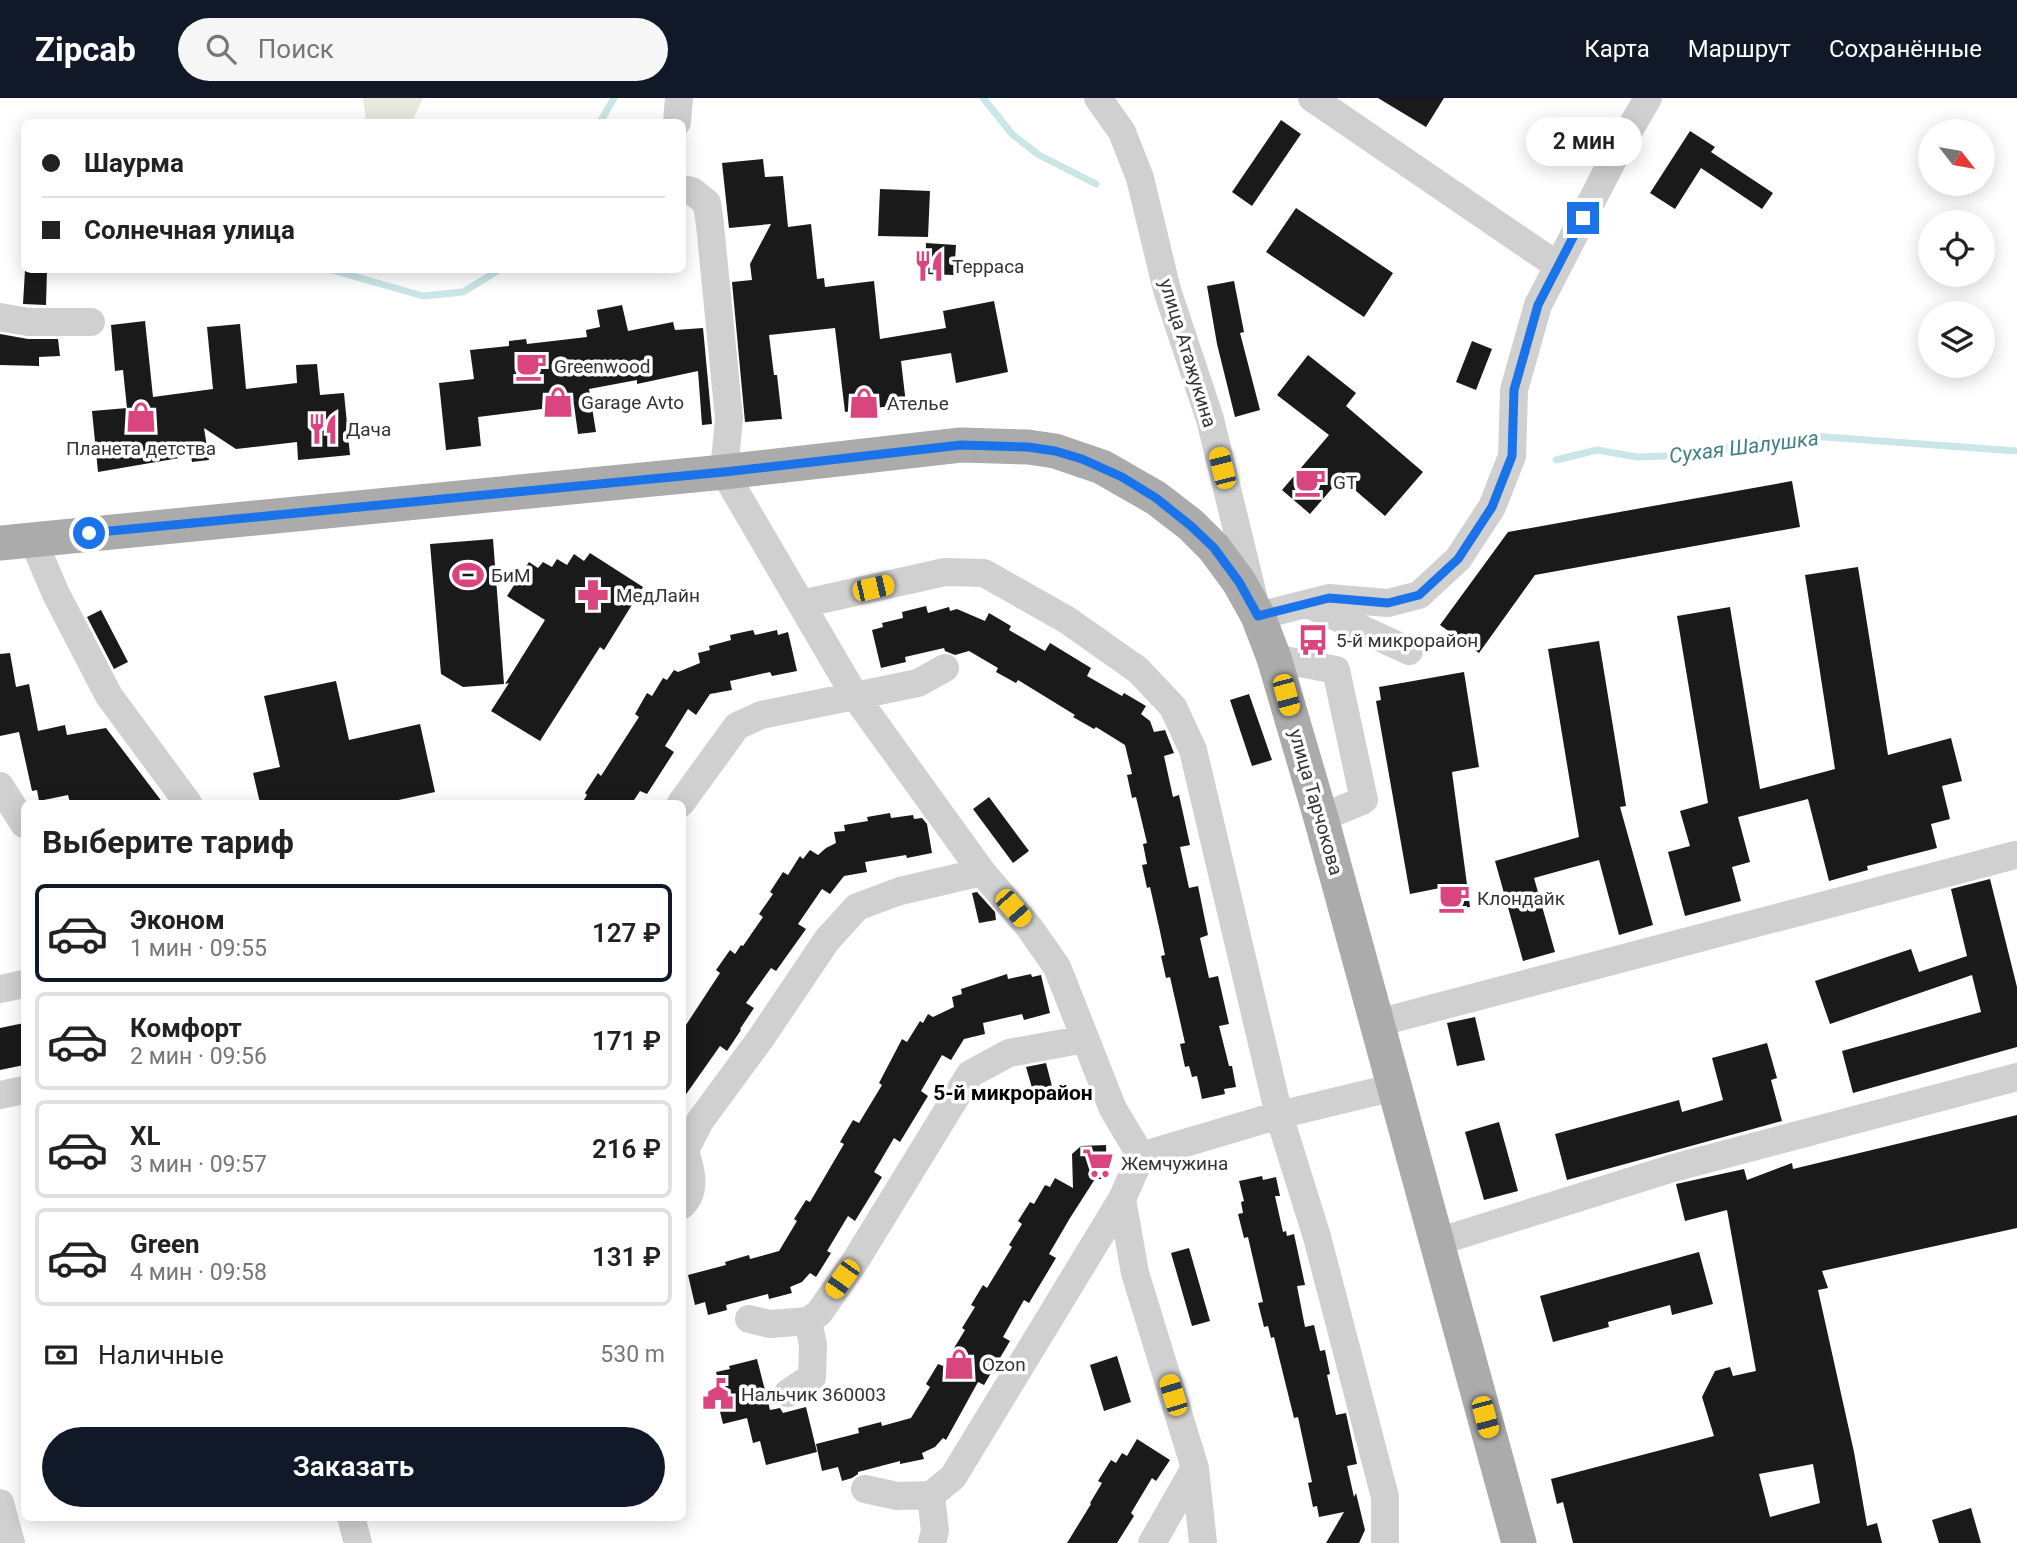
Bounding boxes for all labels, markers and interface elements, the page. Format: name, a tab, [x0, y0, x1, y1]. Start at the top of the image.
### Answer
search box	[178, 18, 668, 81]
text: Zipcab	[35, 30, 136, 69]
icon: search	[202, 30, 240, 68]
text: Поиск	[258, 34, 334, 64]
text: Карта	[1584, 35, 1650, 63]
text: Маршрут	[1688, 35, 1791, 63]
text: Сохранённые	[1829, 35, 1982, 63]
callout: 2 мин	[1525, 116, 1641, 166]
north arrow	[1918, 119, 1995, 196]
map controls	[1918, 119, 1995, 378]
text: 2 мин	[1553, 128, 1615, 155]
text: Шаурма	[84, 148, 184, 178]
route end	[1567, 202, 1599, 234]
button: locate	[1918, 210, 1995, 287]
text: Солнечная улица	[84, 215, 295, 245]
restaurant icon: Терраса	[912, 249, 946, 283]
place label: Терраса	[952, 255, 1024, 278]
street label: улица Атажукина	[1154, 276, 1222, 430]
button: layers	[1918, 301, 1995, 378]
cafe icon: Greenwood	[514, 349, 548, 383]
place label: Greenwood	[554, 355, 651, 378]
shop icon: Garage Avto	[541, 385, 575, 419]
shop icon: Ателье	[847, 386, 881, 420]
place label: Garage Avto	[581, 391, 684, 414]
place label: Ателье	[887, 392, 949, 415]
shop icon: Планета детства	[124, 400, 158, 434]
restaurant icon: Дача	[306, 412, 340, 446]
place label: Дача	[346, 418, 391, 441]
water label: Сухая Шалушка	[1668, 426, 1820, 468]
place label: Планета детства	[66, 437, 216, 460]
car	[1207, 445, 1238, 491]
cafe icon: GT	[1293, 465, 1327, 499]
place label: GT	[1333, 471, 1357, 494]
route start	[73, 517, 105, 549]
sports icon: БиМ	[451, 558, 485, 592]
place label: БиМ	[491, 564, 531, 587]
car	[851, 573, 896, 603]
pharmacy icon: МедЛайн	[576, 578, 610, 612]
place label: МедЛайн	[616, 584, 700, 607]
bus stop icon: 5-й микрорайон	[1296, 623, 1330, 657]
place label: 5-й микрорайон	[1336, 629, 1478, 652]
car	[1271, 672, 1302, 718]
street label: улица Тарчокова	[1284, 726, 1348, 878]
text: Выберите тариф	[42, 823, 294, 861]
cafe icon: Клондайк	[1437, 881, 1471, 915]
car	[992, 885, 1035, 931]
place label: Клондайк	[1477, 887, 1566, 910]
icon: car	[46, 902, 109, 965]
text: Эконом	[130, 905, 225, 935]
text: 127 ₽	[592, 918, 661, 948]
text: 1 мин · 09:55	[130, 935, 267, 962]
icon: car	[46, 1010, 109, 1073]
text: Комфорт	[130, 1013, 242, 1043]
text: 171 ₽	[592, 1026, 661, 1056]
text: 2 мин · 09:56	[130, 1043, 267, 1070]
district label: 5-й микрорайон	[933, 1081, 1093, 1105]
icon: car	[46, 1118, 109, 1181]
text: XL	[130, 1121, 161, 1151]
text: 216 ₽	[592, 1134, 661, 1164]
supermarket icon: Жемчужина	[1081, 1146, 1115, 1180]
text: 3 мин · 09:57	[130, 1151, 267, 1178]
place label: Жемчужина	[1121, 1152, 1228, 1175]
icon: car	[46, 1226, 109, 1289]
text: Green	[130, 1229, 200, 1259]
text: 131 ₽	[592, 1242, 661, 1272]
car	[822, 1256, 863, 1302]
text: 4 мин · 09:58	[130, 1259, 267, 1286]
icon: cash	[42, 1336, 80, 1374]
text: Наличные	[98, 1340, 224, 1370]
text: 530 m	[600, 1341, 665, 1368]
shop icon: Ozon	[942, 1347, 976, 1381]
place label: Ozon	[982, 1353, 1026, 1376]
car	[1157, 1372, 1190, 1418]
public building icon: Нальчик 360003	[701, 1377, 735, 1411]
place label: Нальчик 360003	[741, 1383, 886, 1406]
car	[1470, 1394, 1501, 1440]
button: Заказать	[42, 1427, 665, 1507]

